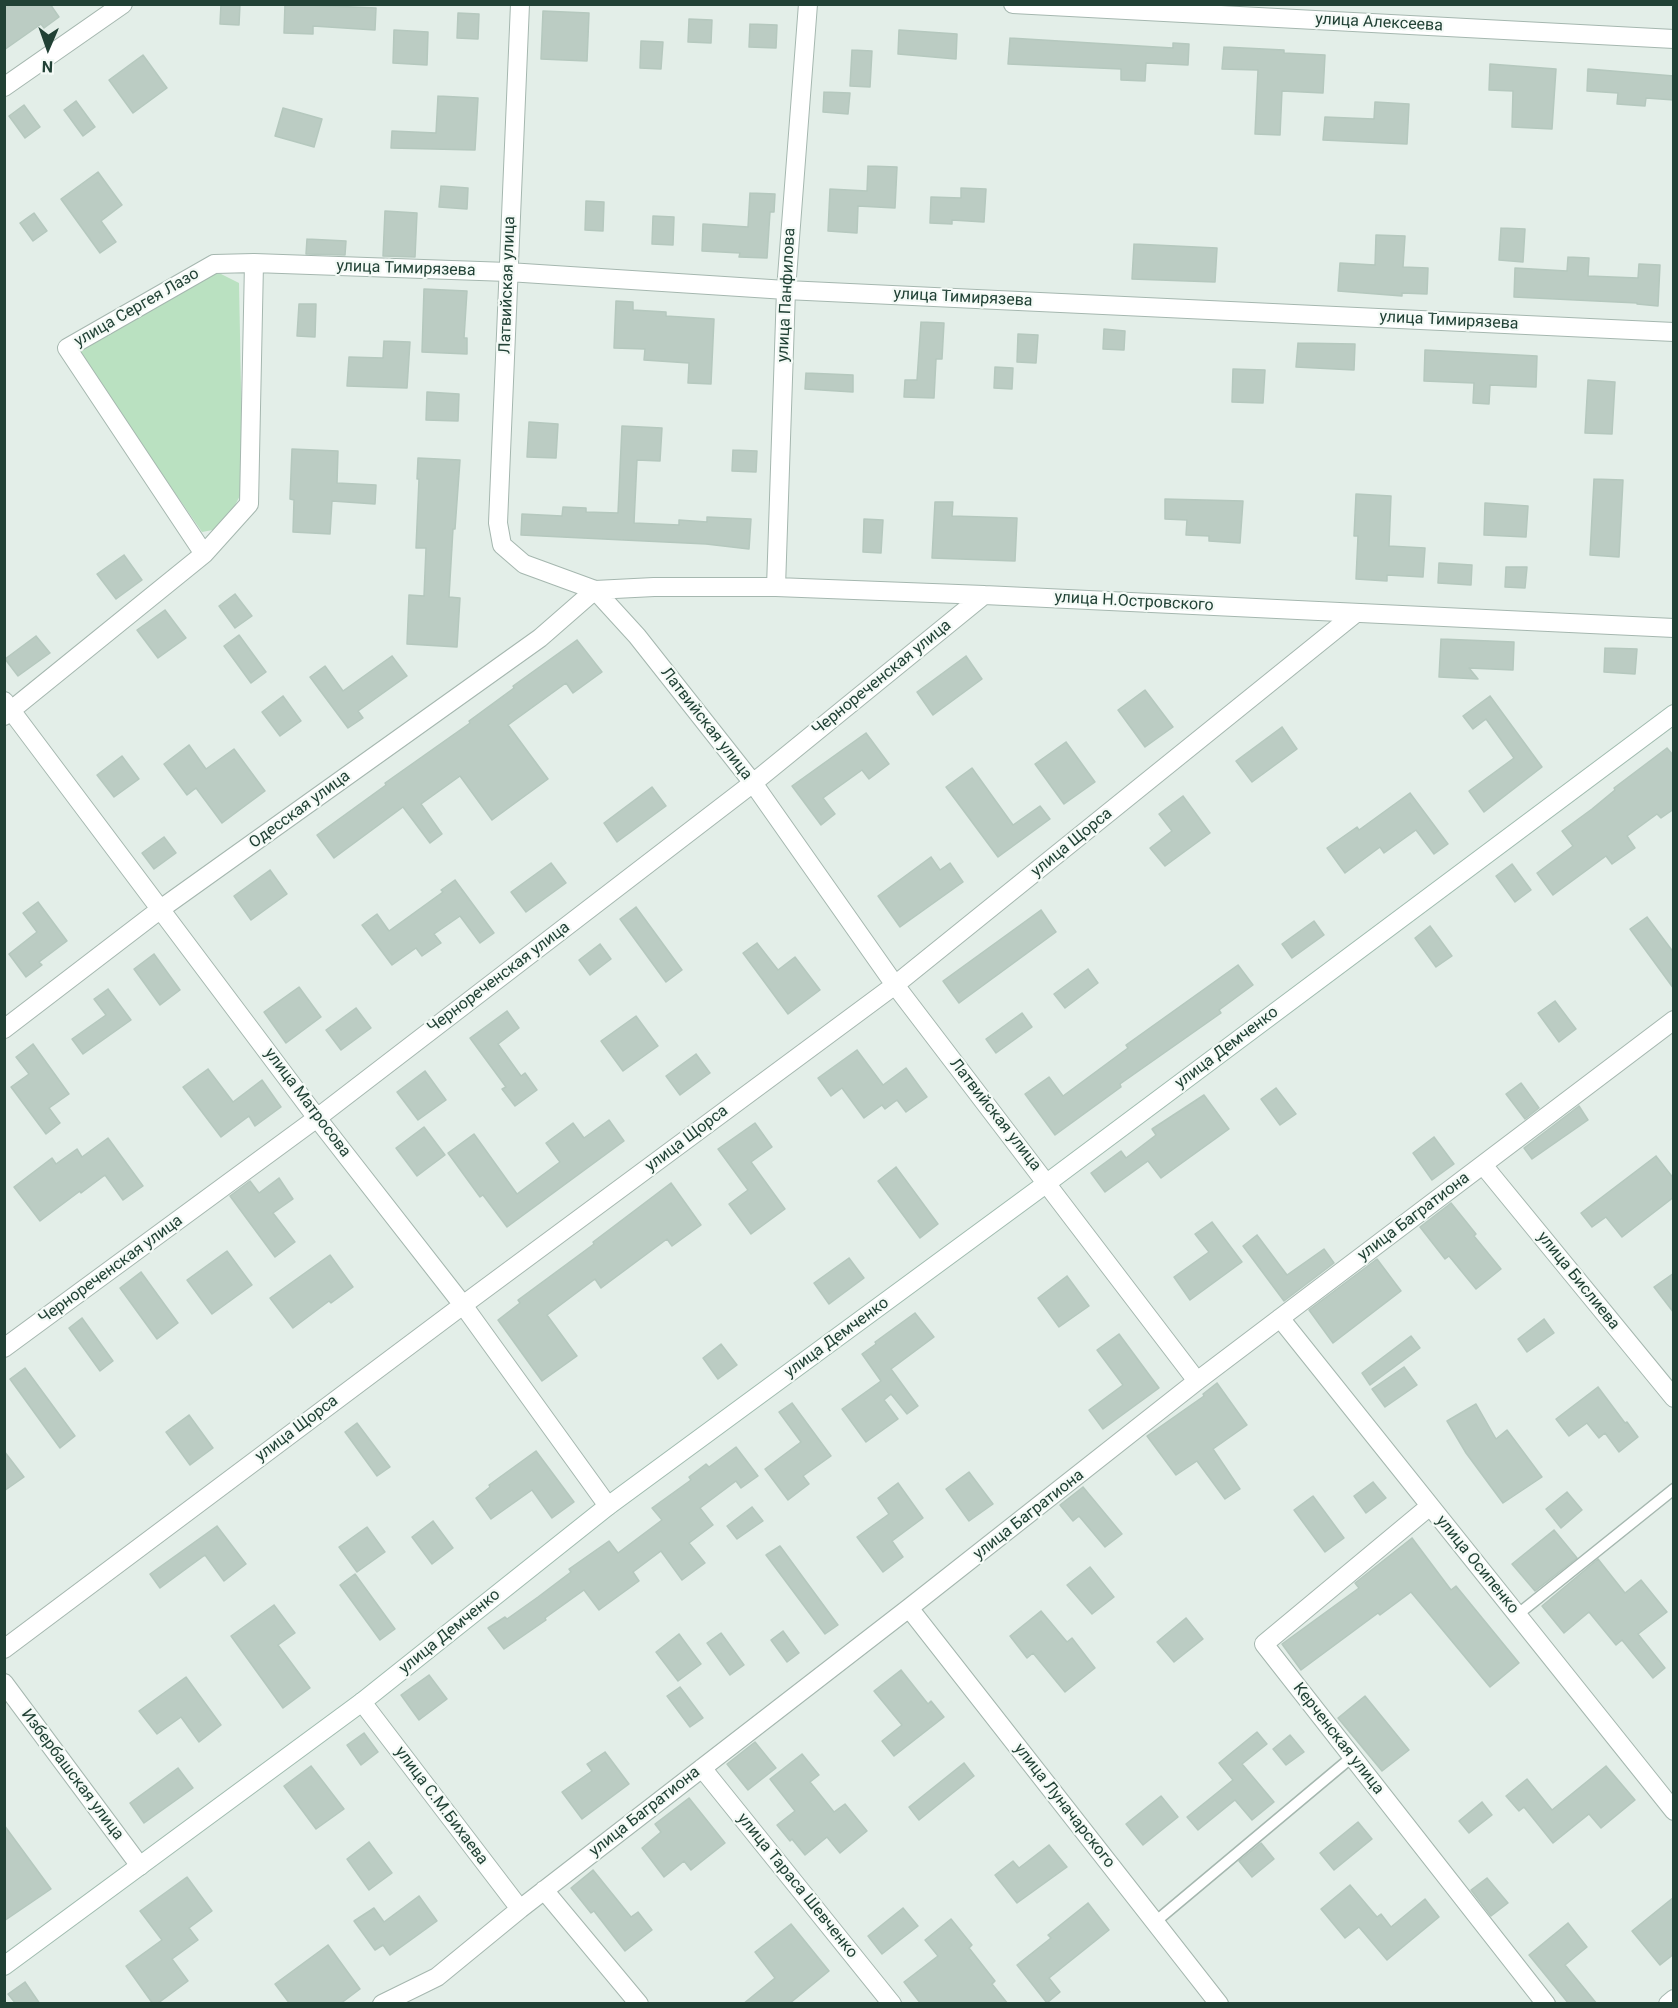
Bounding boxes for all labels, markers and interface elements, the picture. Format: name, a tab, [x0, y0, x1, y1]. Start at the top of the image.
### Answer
street label: улица Алексеева	[1315, 10, 1443, 36]
north arrow	[18, 18, 78, 78]
text: N	[41, 57, 53, 76]
street label: Латвийская улица	[496, 216, 520, 354]
street label: улица Панфилова	[774, 227, 800, 363]
street label: улица Тимирязева	[336, 257, 476, 281]
street label: улица Сергея Лазо	[71, 264, 203, 352]
street label: улица Тимирязева	[893, 285, 1033, 311]
street label: улица Тимирязева	[1379, 308, 1519, 334]
street label: улица Н.Островского	[1054, 588, 1214, 616]
street label: Чернореченская улица	[809, 616, 955, 740]
street label: Латвийская улица	[656, 664, 756, 784]
street label: Одесская улица	[246, 767, 354, 853]
street label: улица Щорса	[1028, 805, 1116, 881]
street label: Чернореченская улица	[424, 918, 574, 1038]
street label: улица Демченко	[1172, 1003, 1282, 1093]
street label: улица Матросова	[260, 1045, 354, 1161]
street label: Латвийская улица	[945, 1055, 1045, 1175]
street label: улица Щорса	[642, 1102, 732, 1176]
street label: улица Багратиона	[1354, 1169, 1474, 1265]
street label: Чернореченская улица	[35, 1211, 187, 1329]
street label: улица Бислиева	[1533, 1228, 1623, 1334]
street label: улица Демченко	[781, 1294, 893, 1382]
street label: улица Щорса	[252, 1392, 342, 1466]
street label: улица Багратиона	[970, 1466, 1088, 1564]
street label: улица Осипенко	[1431, 1512, 1523, 1618]
street label: улица Демченко	[396, 1585, 504, 1679]
street label: Керченская улица	[1288, 1679, 1388, 1799]
street label: Избербашская улица	[17, 1706, 127, 1844]
street label: улица Луначарского	[1009, 1740, 1119, 1872]
street label: улица С.М.Бихаева	[390, 1743, 492, 1869]
street label: улица Багратиона	[586, 1763, 704, 1861]
street label: улица Тараса Шевченко	[733, 1810, 861, 1962]

